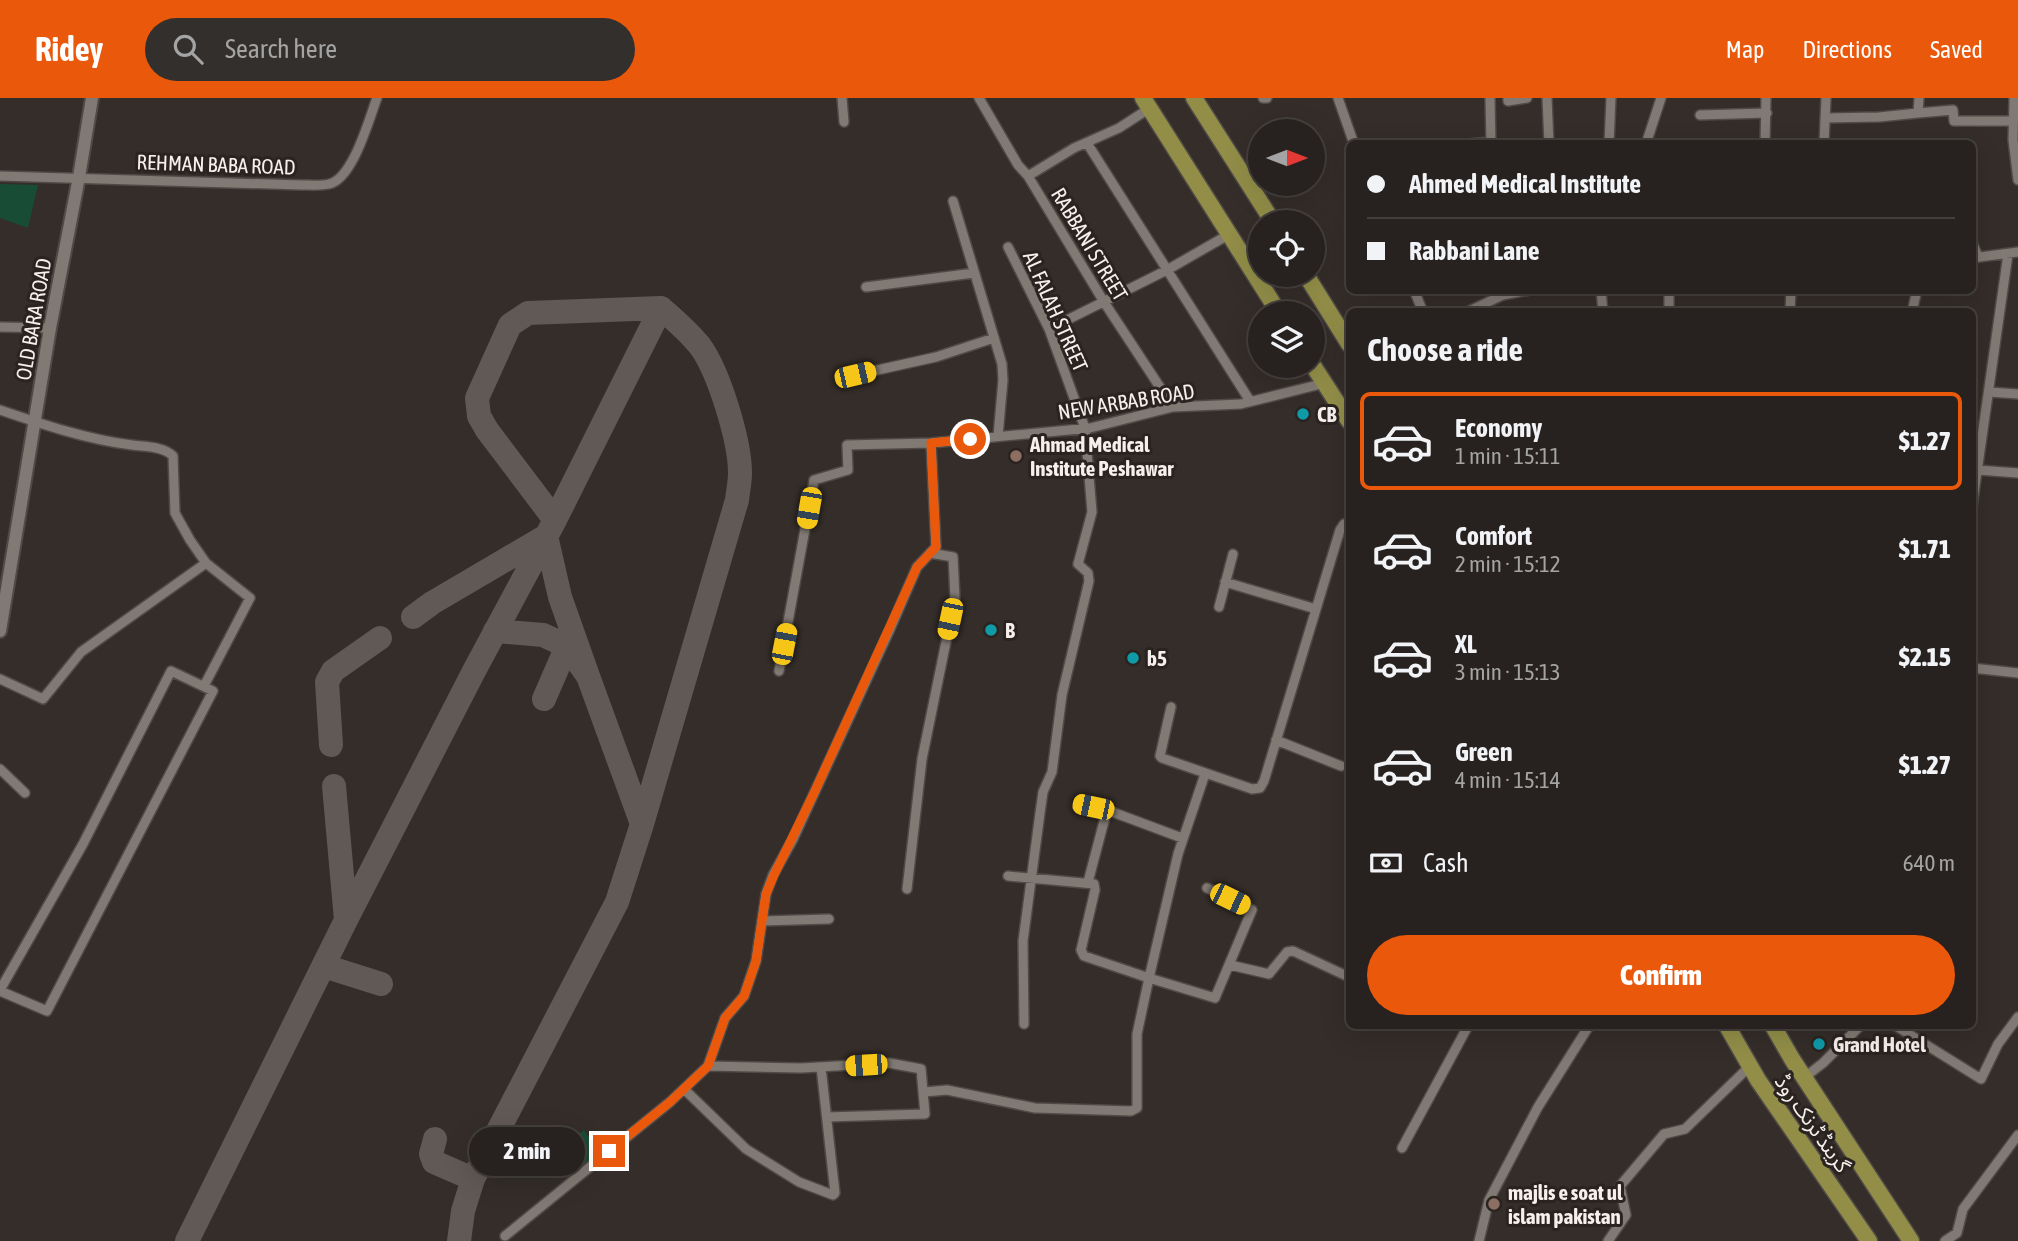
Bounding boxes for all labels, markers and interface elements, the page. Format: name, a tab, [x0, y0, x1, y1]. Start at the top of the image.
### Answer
search box	[145, 18, 635, 81]
text: Ridey	[35, 30, 103, 68]
icon: search	[169, 30, 207, 68]
text: Search here	[225, 34, 337, 64]
text: Map	[1726, 36, 1764, 63]
text: Directions	[1802, 36, 1892, 63]
text: Saved	[1930, 36, 1983, 63]
north arrow	[1248, 119, 1325, 196]
map controls	[1248, 119, 1325, 378]
street label: REHMAN BABA ROAD	[136, 149, 296, 179]
text: Ahmed Medical Institute	[1409, 169, 1641, 199]
street label: RABBANI STREET	[1047, 183, 1133, 305]
button: locate	[1248, 210, 1325, 287]
text: Rabbani Lane	[1409, 236, 1540, 266]
street label: AL FALAH STREET	[1019, 247, 1093, 375]
street label: OLD BARA ROAD	[10, 256, 56, 382]
button: layers	[1248, 301, 1325, 378]
text: Choose a ride	[1367, 331, 1523, 368]
car	[833, 360, 878, 390]
street label: NEW ARBAB ROAD	[1056, 378, 1196, 424]
place label: CB	[1317, 402, 1336, 426]
marker: CB	[1295, 406, 1311, 422]
icon: car	[1371, 410, 1434, 473]
text: Economy	[1455, 413, 1542, 443]
route start	[954, 423, 986, 455]
text: $1.27	[1899, 426, 1951, 456]
place label: Ahmad Medical Institute Peshawar	[1029, 432, 1174, 480]
text: 1 min · 15:11	[1455, 443, 1561, 469]
marker: Ahmad Medical Institute Peshawar	[1008, 448, 1024, 464]
car	[796, 485, 823, 531]
icon: car	[1371, 518, 1434, 581]
text: Comfort	[1455, 521, 1532, 551]
text: $1.71	[1899, 534, 1951, 564]
text: 2 min · 15:12	[1455, 551, 1561, 577]
car	[936, 596, 965, 642]
place label: B	[1005, 618, 1015, 642]
car	[770, 621, 799, 667]
marker: B	[983, 622, 999, 638]
icon: car	[1371, 626, 1434, 689]
text: XL	[1455, 629, 1477, 659]
text: $2.15	[1899, 642, 1951, 672]
place label: b5	[1147, 646, 1167, 670]
marker: b5	[1125, 650, 1141, 666]
text: 3 min · 15:13	[1455, 659, 1561, 685]
icon: car	[1371, 734, 1434, 797]
text: Green	[1455, 737, 1513, 767]
text: $1.27	[1899, 750, 1951, 780]
text: 4 min · 15:14	[1455, 767, 1561, 793]
car	[1071, 792, 1116, 822]
icon: cash	[1367, 844, 1405, 882]
text: Cash	[1423, 848, 1469, 878]
text: 640 m	[1903, 850, 1955, 876]
car	[1207, 880, 1254, 918]
button: Confirm	[1367, 935, 1955, 1015]
place label: Grand Hotel	[1833, 1032, 1926, 1056]
marker: Grand Hotel	[1811, 1036, 1827, 1052]
car	[845, 1053, 888, 1077]
street label: گرینڈ ٹرنک روڈ	[1770, 1069, 1856, 1177]
callout: 2 min	[469, 1126, 584, 1176]
route end	[593, 1135, 625, 1167]
text: 2 min	[504, 1138, 550, 1164]
place label: majlis e soat ul islam pakistan	[1508, 1180, 1623, 1228]
marker: majlis e soat ul islam pakistan	[1486, 1196, 1502, 1212]

